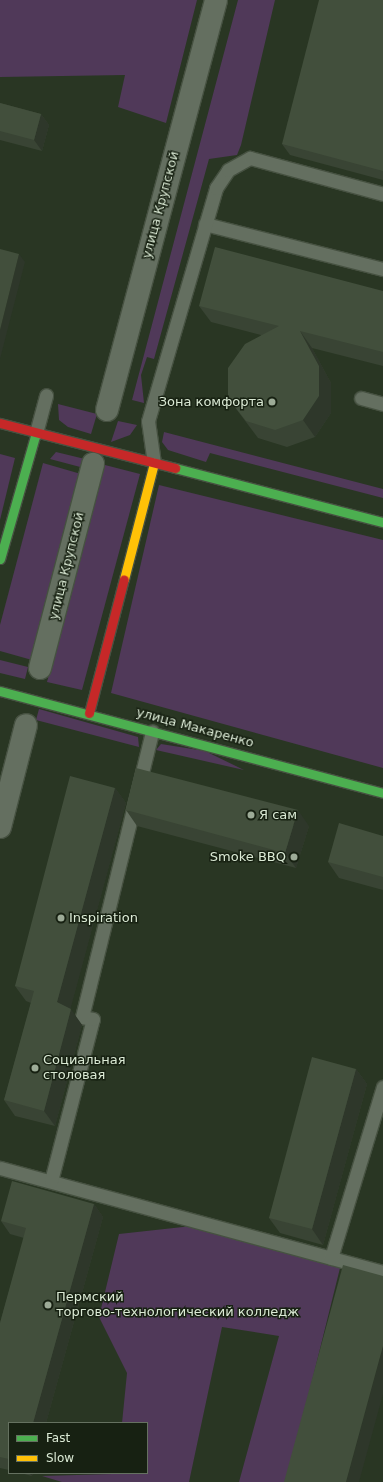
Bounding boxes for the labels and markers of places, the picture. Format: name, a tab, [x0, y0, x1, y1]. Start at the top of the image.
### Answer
place label: Зона комфорта	[159, 394, 264, 410]
marker: Зона комфорта	[267, 397, 277, 407]
place label: Я сам	[259, 807, 297, 823]
marker: Я сам	[246, 810, 256, 820]
place label: Smoke BBQ	[210, 849, 286, 865]
marker: Smoke BBQ	[289, 852, 299, 862]
place label: Inspiration	[69, 910, 138, 926]
marker: Inspiration	[56, 913, 66, 923]
place label: Социальная столовая	[43, 1053, 126, 1084]
marker: Социальная столовая	[30, 1063, 40, 1073]
place label: Пермский торгово-технологический колледж	[56, 1290, 299, 1321]
marker: Пермский торгово-технологический колледж	[43, 1300, 53, 1310]

